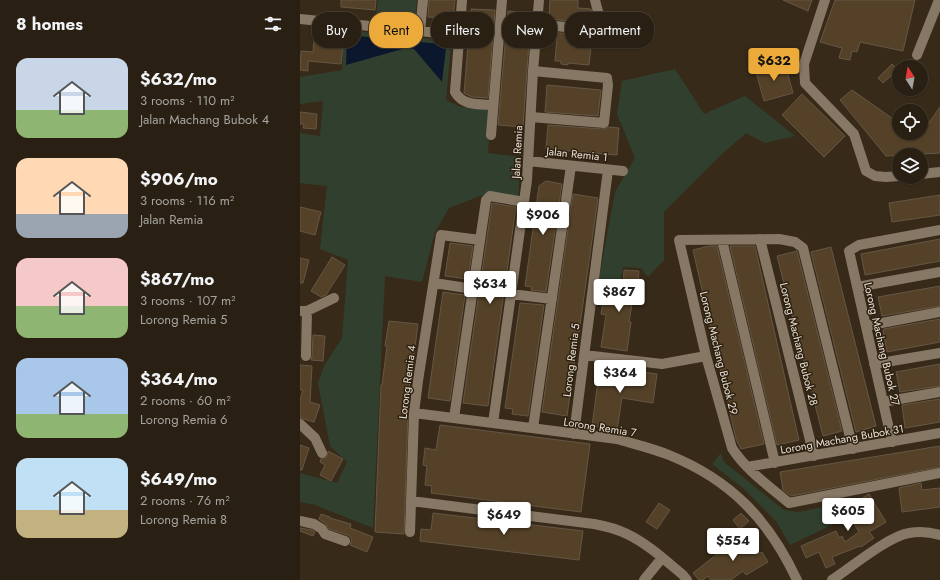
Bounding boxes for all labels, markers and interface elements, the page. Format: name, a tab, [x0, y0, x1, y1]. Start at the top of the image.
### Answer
text: 8 homes	[16, 12, 83, 36]
chip: Buy	[312, 12, 361, 48]
chip: Rent	[369, 12, 423, 48]
chip: Filters	[431, 12, 494, 48]
chip: New	[502, 12, 557, 48]
chip: Apartment	[565, 12, 654, 48]
icon: filters	[262, 13, 284, 35]
pin: $632	[750, 48, 798, 82]
text: $632	[757, 51, 791, 70]
north arrow	[892, 60, 928, 96]
map controls	[892, 60, 928, 184]
text: $632/mo	[140, 67, 217, 91]
icon: home	[48, 74, 96, 122]
text: 3 rooms · 110 m²	[140, 91, 235, 110]
button: locate	[892, 104, 928, 140]
text: Jalan Machang Bubok 4	[140, 110, 269, 129]
street label: Jalan Remia	[508, 125, 526, 181]
street label: Jalan Remia 1	[544, 143, 608, 165]
button: layers	[892, 148, 928, 184]
text: $906/mo	[140, 167, 218, 191]
icon: home	[48, 174, 96, 222]
text: 3 rooms · 116 m²	[140, 191, 234, 210]
pin: $906	[519, 202, 567, 236]
text: $906	[526, 205, 560, 224]
text: Jalan Remia	[140, 210, 203, 229]
text: $867/mo	[140, 267, 214, 291]
pin: $634	[466, 271, 514, 305]
icon: home	[48, 274, 96, 322]
text: $634	[473, 274, 507, 293]
pin: $867	[595, 279, 643, 313]
street label: Lorong Machang Bubok 28	[776, 281, 822, 407]
street label: Lorong Machang Bubok 27	[860, 281, 904, 407]
text: $867	[603, 282, 635, 301]
street label: Lorong Machang Bubok 29	[696, 290, 742, 416]
text: 3 rooms · 107 m²	[140, 291, 236, 310]
text: Lorong Remia 5	[140, 310, 227, 329]
street label: Lorong Remia 5	[559, 322, 583, 398]
street label: Lorong Remia 4	[395, 344, 420, 420]
pin: $364	[596, 360, 644, 394]
text: $364	[603, 363, 637, 382]
text: $364/mo	[140, 367, 218, 391]
icon: home	[48, 374, 96, 422]
text: 2 rooms · 60 m²	[140, 391, 231, 410]
text: Lorong Remia 6	[140, 410, 228, 429]
street label: Lorong Remia 7	[562, 413, 638, 441]
street label: Lorong Machang Bubok 31	[779, 420, 905, 458]
text: $649/mo	[140, 467, 217, 491]
icon: home	[48, 474, 96, 522]
text: 2 rooms · 76 m²	[140, 491, 230, 510]
pin: $605	[824, 498, 872, 532]
text: $605	[831, 501, 865, 520]
pin: $649	[480, 502, 528, 536]
text: $649	[487, 505, 521, 524]
text: Lorong Remia 8	[140, 510, 227, 529]
pin: $554	[709, 528, 757, 562]
text: $554	[716, 531, 750, 550]

